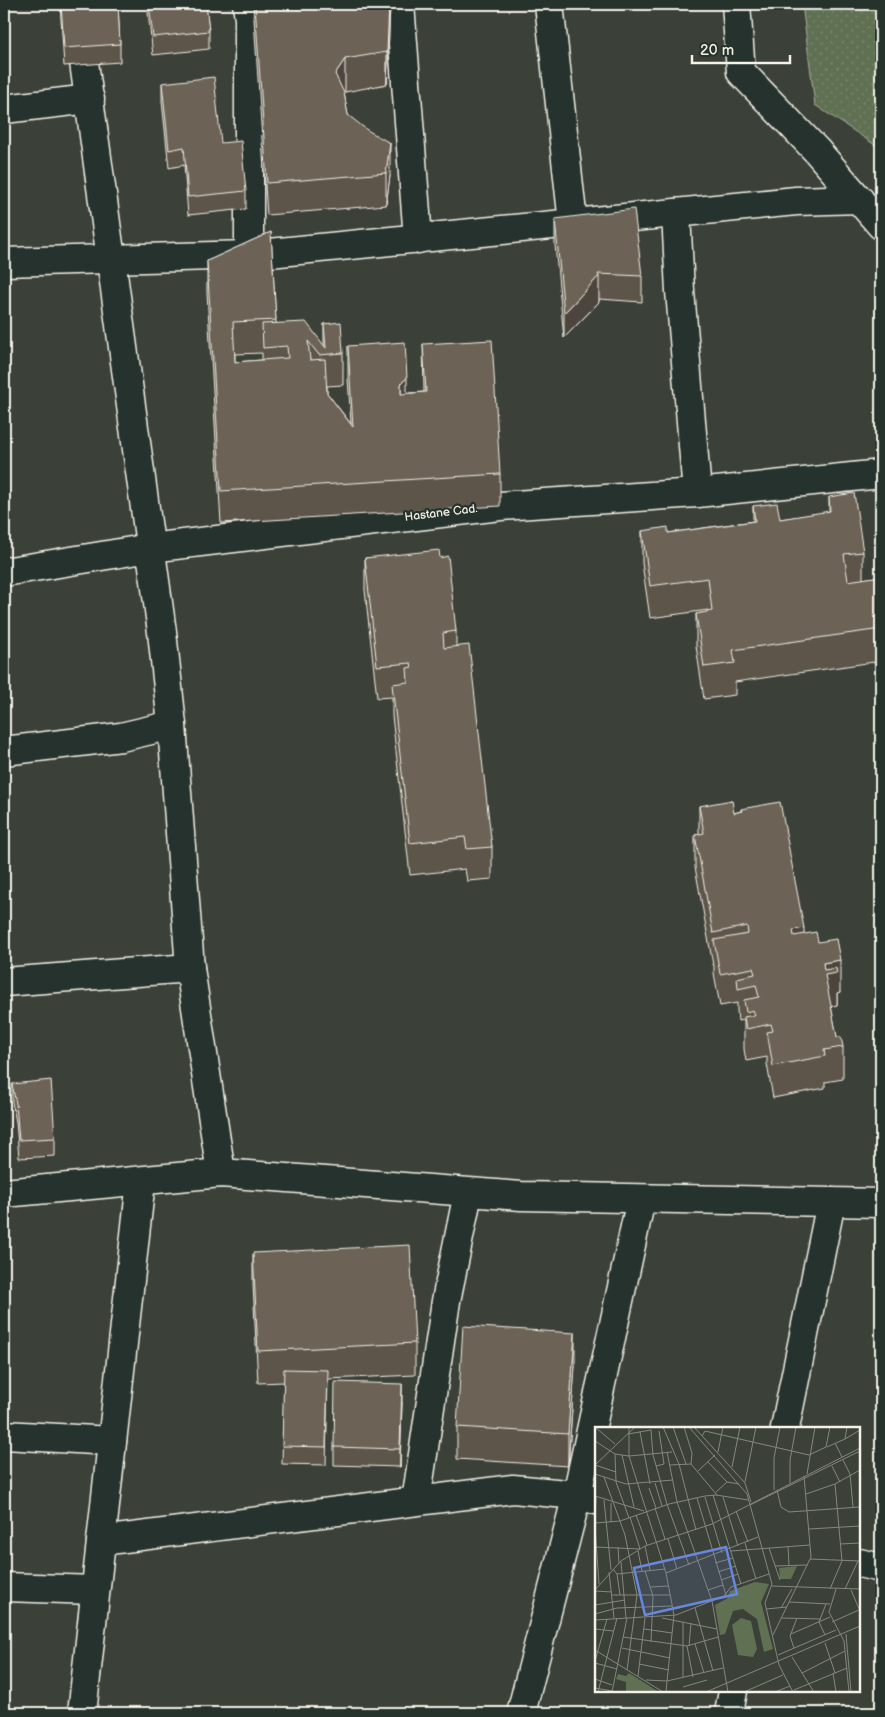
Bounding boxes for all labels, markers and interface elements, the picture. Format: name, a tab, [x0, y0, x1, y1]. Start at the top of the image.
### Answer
scale bar	[692, 32, 790, 64]
text: 20 m	[700, 41, 734, 60]
street label: Hastane Cad.	[404, 501, 478, 525]
inset map	[595, 1427, 860, 1692]

